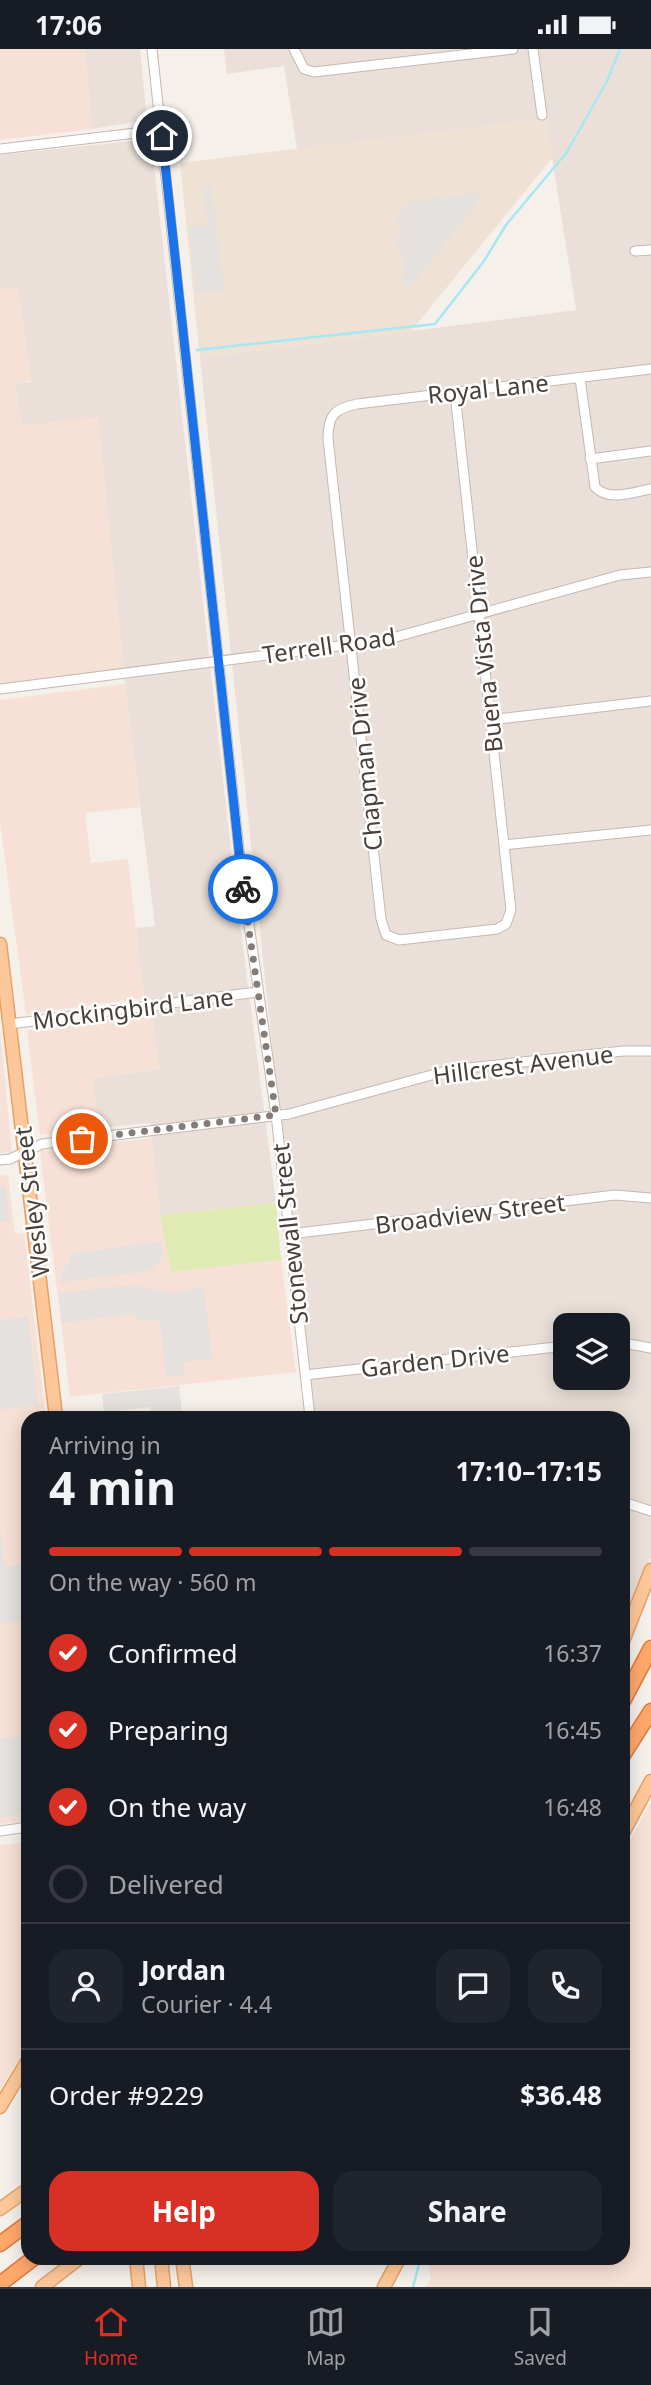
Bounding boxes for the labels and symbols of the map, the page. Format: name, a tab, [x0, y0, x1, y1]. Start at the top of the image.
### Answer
pin	[132, 106, 192, 166]
street label: Royal Lane	[426, 365, 550, 411]
street label: Buena Vista Drive	[456, 554, 510, 754]
street label: Terrell Road	[260, 619, 398, 671]
street label: Chapman Drive	[338, 675, 390, 853]
courier	[208, 854, 278, 924]
street label: Mockingbird Lane	[31, 979, 235, 1037]
street label: Hillcrest Avenue	[431, 1037, 615, 1091]
pin	[52, 1109, 112, 1169]
street label: Wesley Street	[5, 1124, 57, 1279]
street label: Stonewall Street	[263, 1141, 315, 1326]
street label: Broadview Street	[373, 1185, 567, 1241]
street label: Garden Drive	[359, 1336, 511, 1384]

